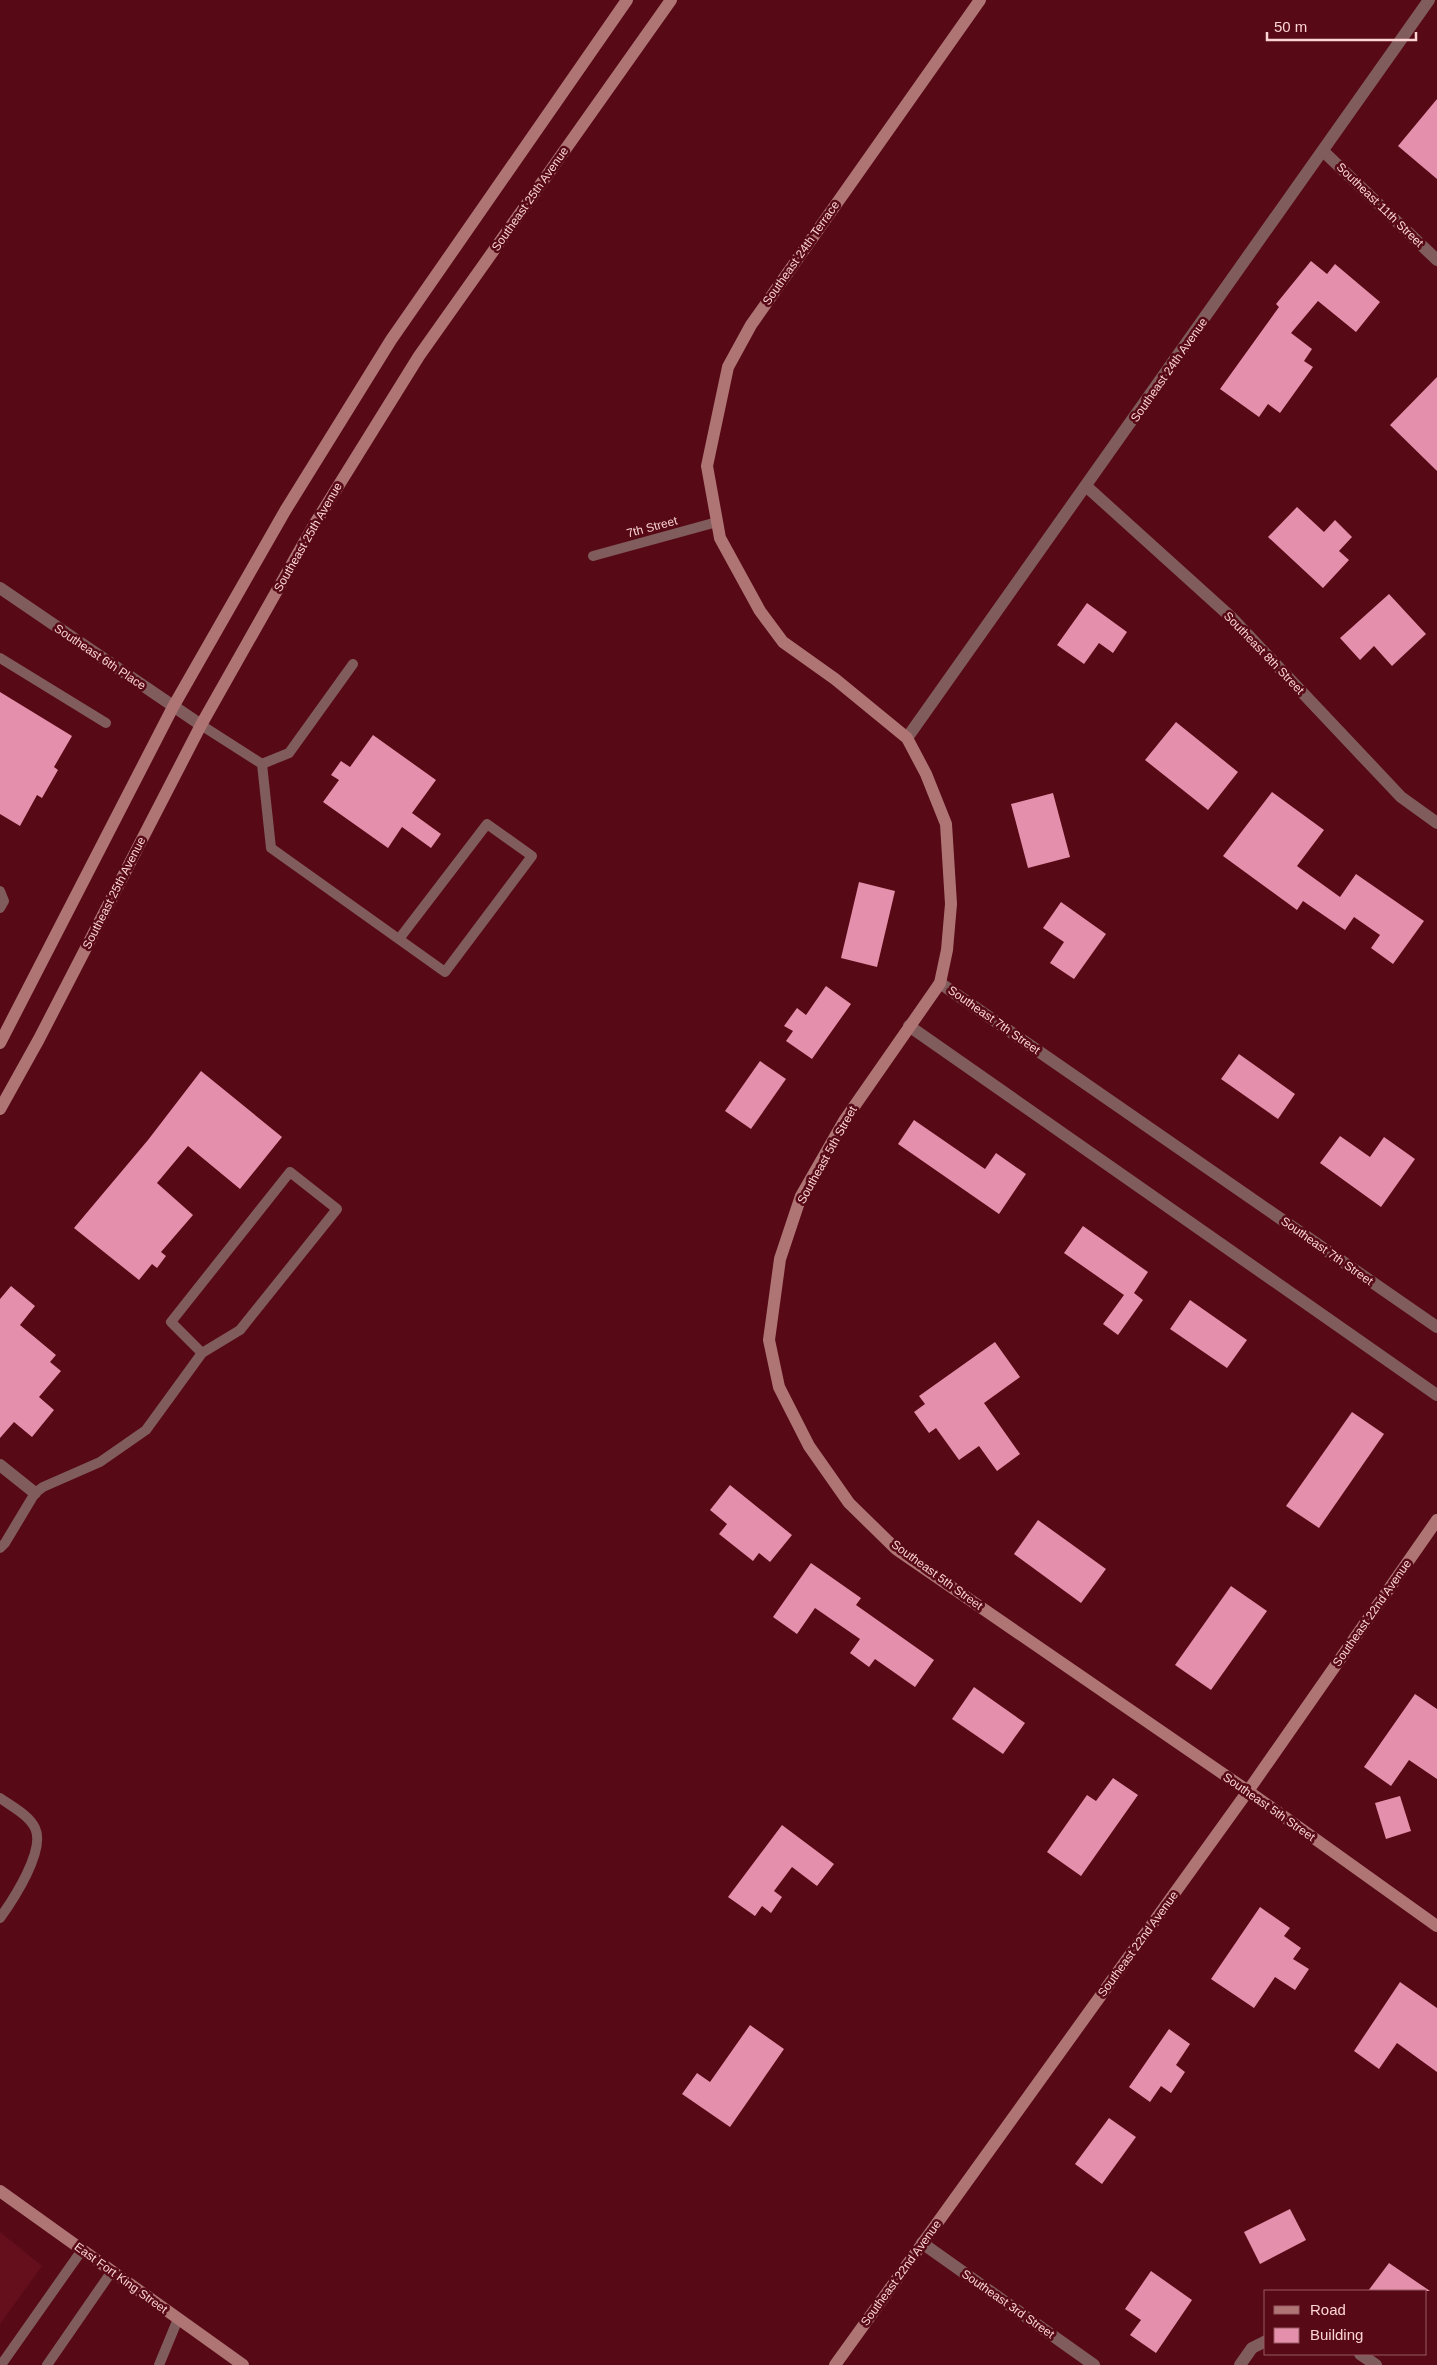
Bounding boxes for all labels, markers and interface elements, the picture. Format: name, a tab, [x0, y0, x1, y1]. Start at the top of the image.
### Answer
scale bar	[1267, 10, 1416, 42]
text: 50 m	[1274, 18, 1307, 35]
street label: Southeast 25th Avenue	[489, 144, 571, 254]
street label: Southeast 11th Street	[1334, 160, 1427, 251]
street label: Southeast 24th Terrace	[760, 198, 842, 308]
street label: Southeast 24th Avenue	[1128, 315, 1210, 425]
street label: Southeast 25th Avenue	[271, 480, 345, 594]
street label: 7th Street	[625, 513, 680, 540]
street label: Southeast 8th Street	[1221, 609, 1307, 698]
street label: Southeast 6th Place	[52, 621, 149, 693]
street label: Southeast 25th Avenue	[80, 834, 149, 951]
street label: Southeast 7th Street	[945, 983, 1043, 1057]
street label: Southeast 5th Street	[794, 1103, 860, 1206]
street label: Southeast 7th Street	[1278, 1214, 1376, 1288]
street label: Southeast 5th Street	[889, 1537, 986, 1613]
street label: Southeast 22nd Avenue	[1330, 1557, 1414, 1669]
street label: Southeast 5th Street	[1220, 1770, 1318, 1844]
street label: Southeast 22nd Avenue	[1095, 1888, 1181, 2000]
street label: Southeast 22nd Avenue	[858, 2217, 944, 2329]
street label: East Fort King Street	[72, 2240, 171, 2317]
street label: Southeast 3rd Street	[959, 2267, 1058, 2342]
legend	[1264, 2290, 1427, 2355]
text: Road	[1310, 2301, 1346, 2318]
text: Building	[1310, 2326, 1363, 2343]

